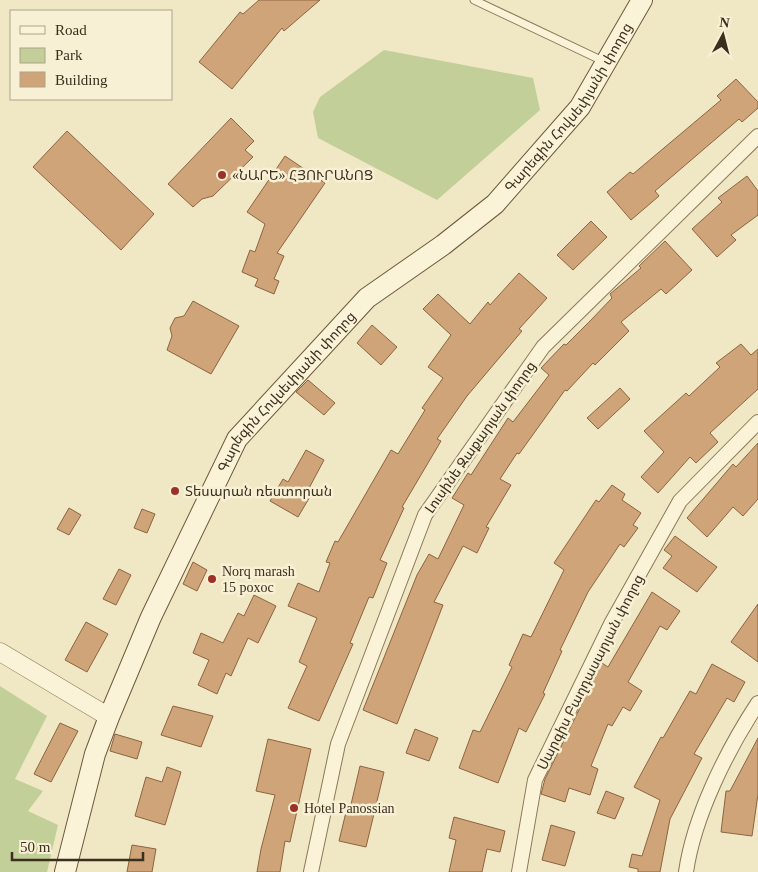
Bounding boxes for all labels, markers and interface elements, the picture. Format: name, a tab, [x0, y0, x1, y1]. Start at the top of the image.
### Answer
legend	[10, 10, 172, 100]
north arrow	[698, 10, 748, 60]
text: N	[719, 15, 730, 31]
street label: Գարեգին Հովսեփյանի փողոց	[502, 20, 635, 195]
text: Road	[55, 22, 87, 38]
text: Park	[55, 47, 83, 63]
text: Building	[55, 72, 108, 88]
place label: «ՆԱՐԵ» ՀՅՈՒՐԱՆՈՑ	[232, 168, 373, 183]
marker: «ՆԱՐԵ» ՀՅՈՒՐԱՆՈՑ	[216, 169, 228, 181]
street label: Գարեգին Հովսեփյանի փողոց	[215, 309, 359, 475]
street label: Լուսինե Զաքարյան փողոց	[422, 358, 539, 516]
place label: Տեսարան ռեստորան	[185, 484, 332, 499]
marker: Տեսարան ռեստորան	[169, 485, 181, 497]
place label: Norq marash 15 poxoc	[222, 564, 295, 595]
street label: Սարգիս Բաղդասարյան փողոց	[534, 572, 646, 772]
marker: Norq marash 15 poxoc	[206, 573, 218, 585]
place label: Hotel Panossian	[304, 801, 395, 816]
marker: Hotel Panossian	[288, 802, 300, 814]
scale bar	[12, 830, 144, 862]
text: 50 m	[20, 839, 51, 855]

